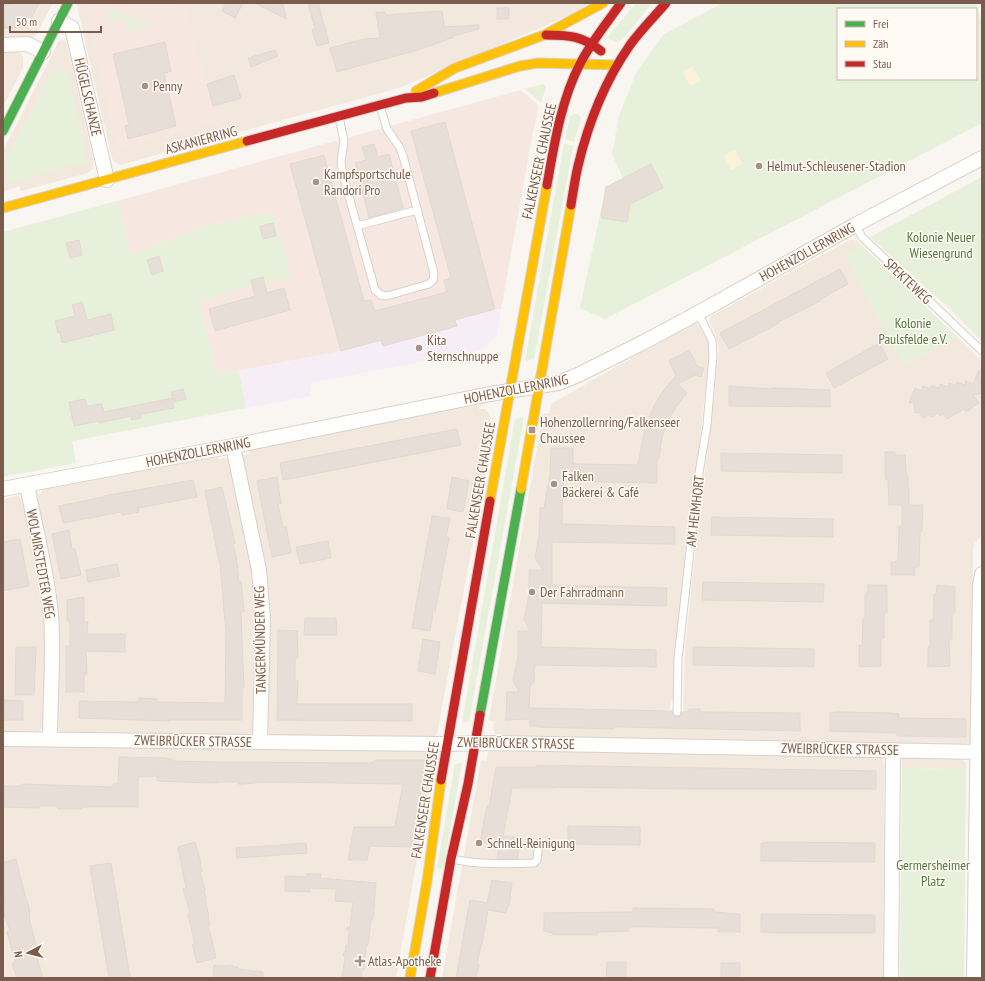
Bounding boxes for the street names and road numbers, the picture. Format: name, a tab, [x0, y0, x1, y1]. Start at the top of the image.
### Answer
street label: HÜGELSCHANZE	[70, 56, 106, 138]
street label: FALKENSEER CHAUSSEE	[518, 101, 560, 221]
street label: ASKANIERRING	[163, 122, 239, 158]
street label: HOHENZOLLERNRING	[756, 218, 858, 286]
street label: SPEKTEWEG	[880, 254, 936, 308]
street label: HOHENZOLLERNRING	[462, 370, 570, 408]
street label: FALKENSEER CHAUSSEE	[461, 420, 499, 540]
street label: HOHENZOLLERNRING	[144, 433, 252, 471]
street label: AM HEIMHORT	[682, 474, 708, 548]
street label: WOLMIRSTEDTER WEG	[23, 508, 59, 620]
street label: TANGERMÜNDER WEG	[250, 586, 270, 694]
street label: ZWEIBRÜCKER STRASSE	[134, 731, 252, 751]
street label: ZWEIBRÜCKER STRASSE	[457, 733, 575, 753]
street label: ZWEIBRÜCKER STRASSE	[781, 739, 899, 759]
street label: FALKENSEER CHAUSSEE	[407, 740, 443, 860]

